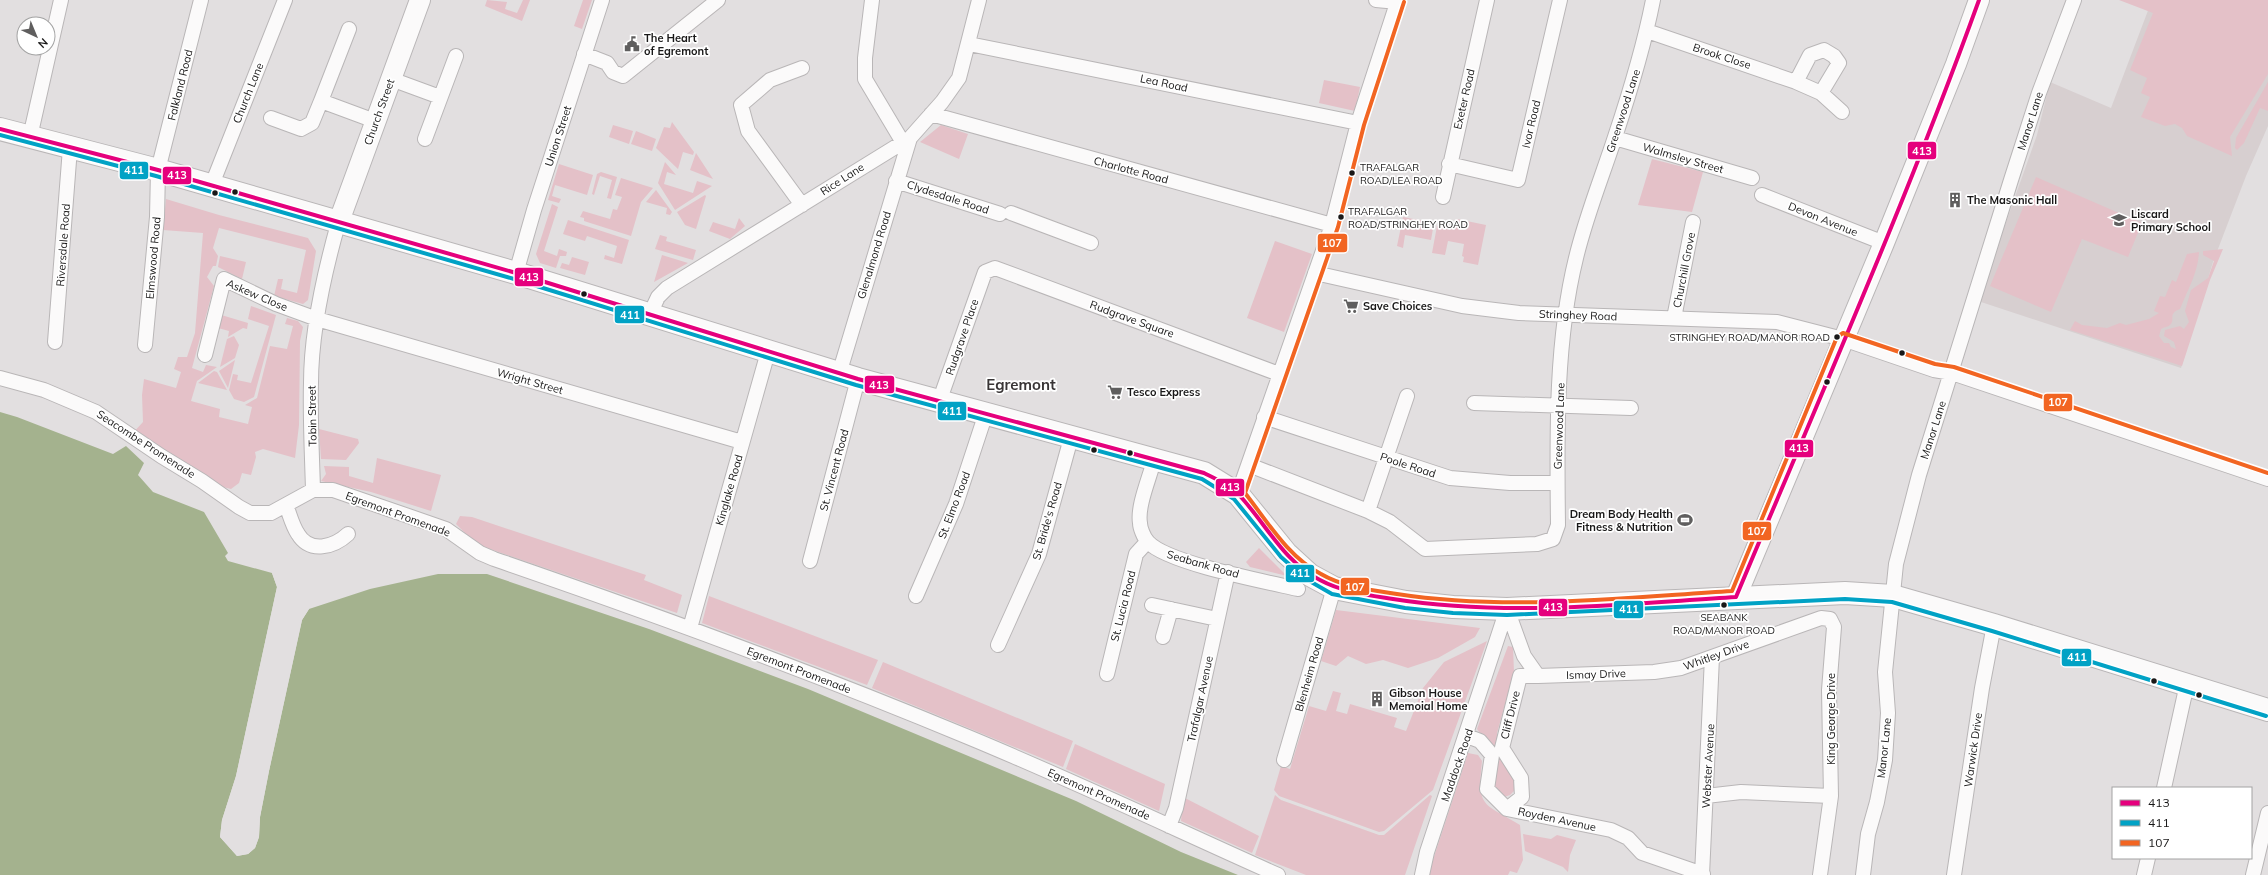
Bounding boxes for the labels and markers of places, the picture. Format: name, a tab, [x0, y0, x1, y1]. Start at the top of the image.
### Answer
place label: The Heart of Egremont	[644, 31, 708, 58]
public building icon: The Heart of Egremont	[623, 35, 641, 53]
place label: TRAFALGAR ROAD/LEA ROAD	[1360, 161, 1442, 187]
marker: TRAFALGAR ROAD/LEA ROAD	[1347, 168, 1357, 178]
unlabelled marker	[230, 187, 240, 197]
unlabelled marker	[210, 188, 220, 198]
building icon: The Masonic Hall	[1946, 191, 1964, 209]
place label: The Masonic Hall	[1967, 193, 2057, 207]
place label: TRAFALGAR ROAD/STRINGHEY ROAD	[1348, 205, 1468, 231]
place label: Liscard Primary School	[2131, 207, 2211, 234]
school or university icon: Liscard Primary School	[2110, 211, 2128, 229]
marker: TRAFALGAR ROAD/STRINGHEY ROAD	[1336, 212, 1346, 222]
unlabelled marker	[579, 289, 589, 299]
supermarket icon: Save Choices	[1342, 297, 1360, 315]
place label: Save Choices	[1363, 299, 1433, 313]
place label: STRINGHEY ROAD/MANOR ROAD	[1669, 331, 1830, 344]
marker: STRINGHEY ROAD/MANOR ROAD	[1832, 332, 1842, 342]
unlabelled marker	[1897, 348, 1907, 358]
unlabelled marker	[1822, 377, 1832, 387]
supermarket icon: Tesco Express	[1106, 383, 1124, 401]
place label: Tesco Express	[1127, 385, 1201, 399]
unlabelled marker	[1089, 445, 1099, 455]
unlabelled marker	[1125, 448, 1135, 458]
place label: Dream Body Health Fitness & Nutrition	[1570, 507, 1673, 534]
sports icon: Dream Body Health Fitness & Nutrition	[1676, 511, 1694, 529]
marker: SEABANK ROAD/MANOR ROAD	[1719, 600, 1729, 610]
place label: SEABANK ROAD/MANOR ROAD	[1673, 611, 1775, 637]
unlabelled marker	[2149, 676, 2159, 686]
place label: Gibson House Memoial Home	[1389, 686, 1468, 713]
building icon: Gibson House Memoial Home	[1368, 690, 1386, 708]
unlabelled marker	[2194, 690, 2204, 700]

